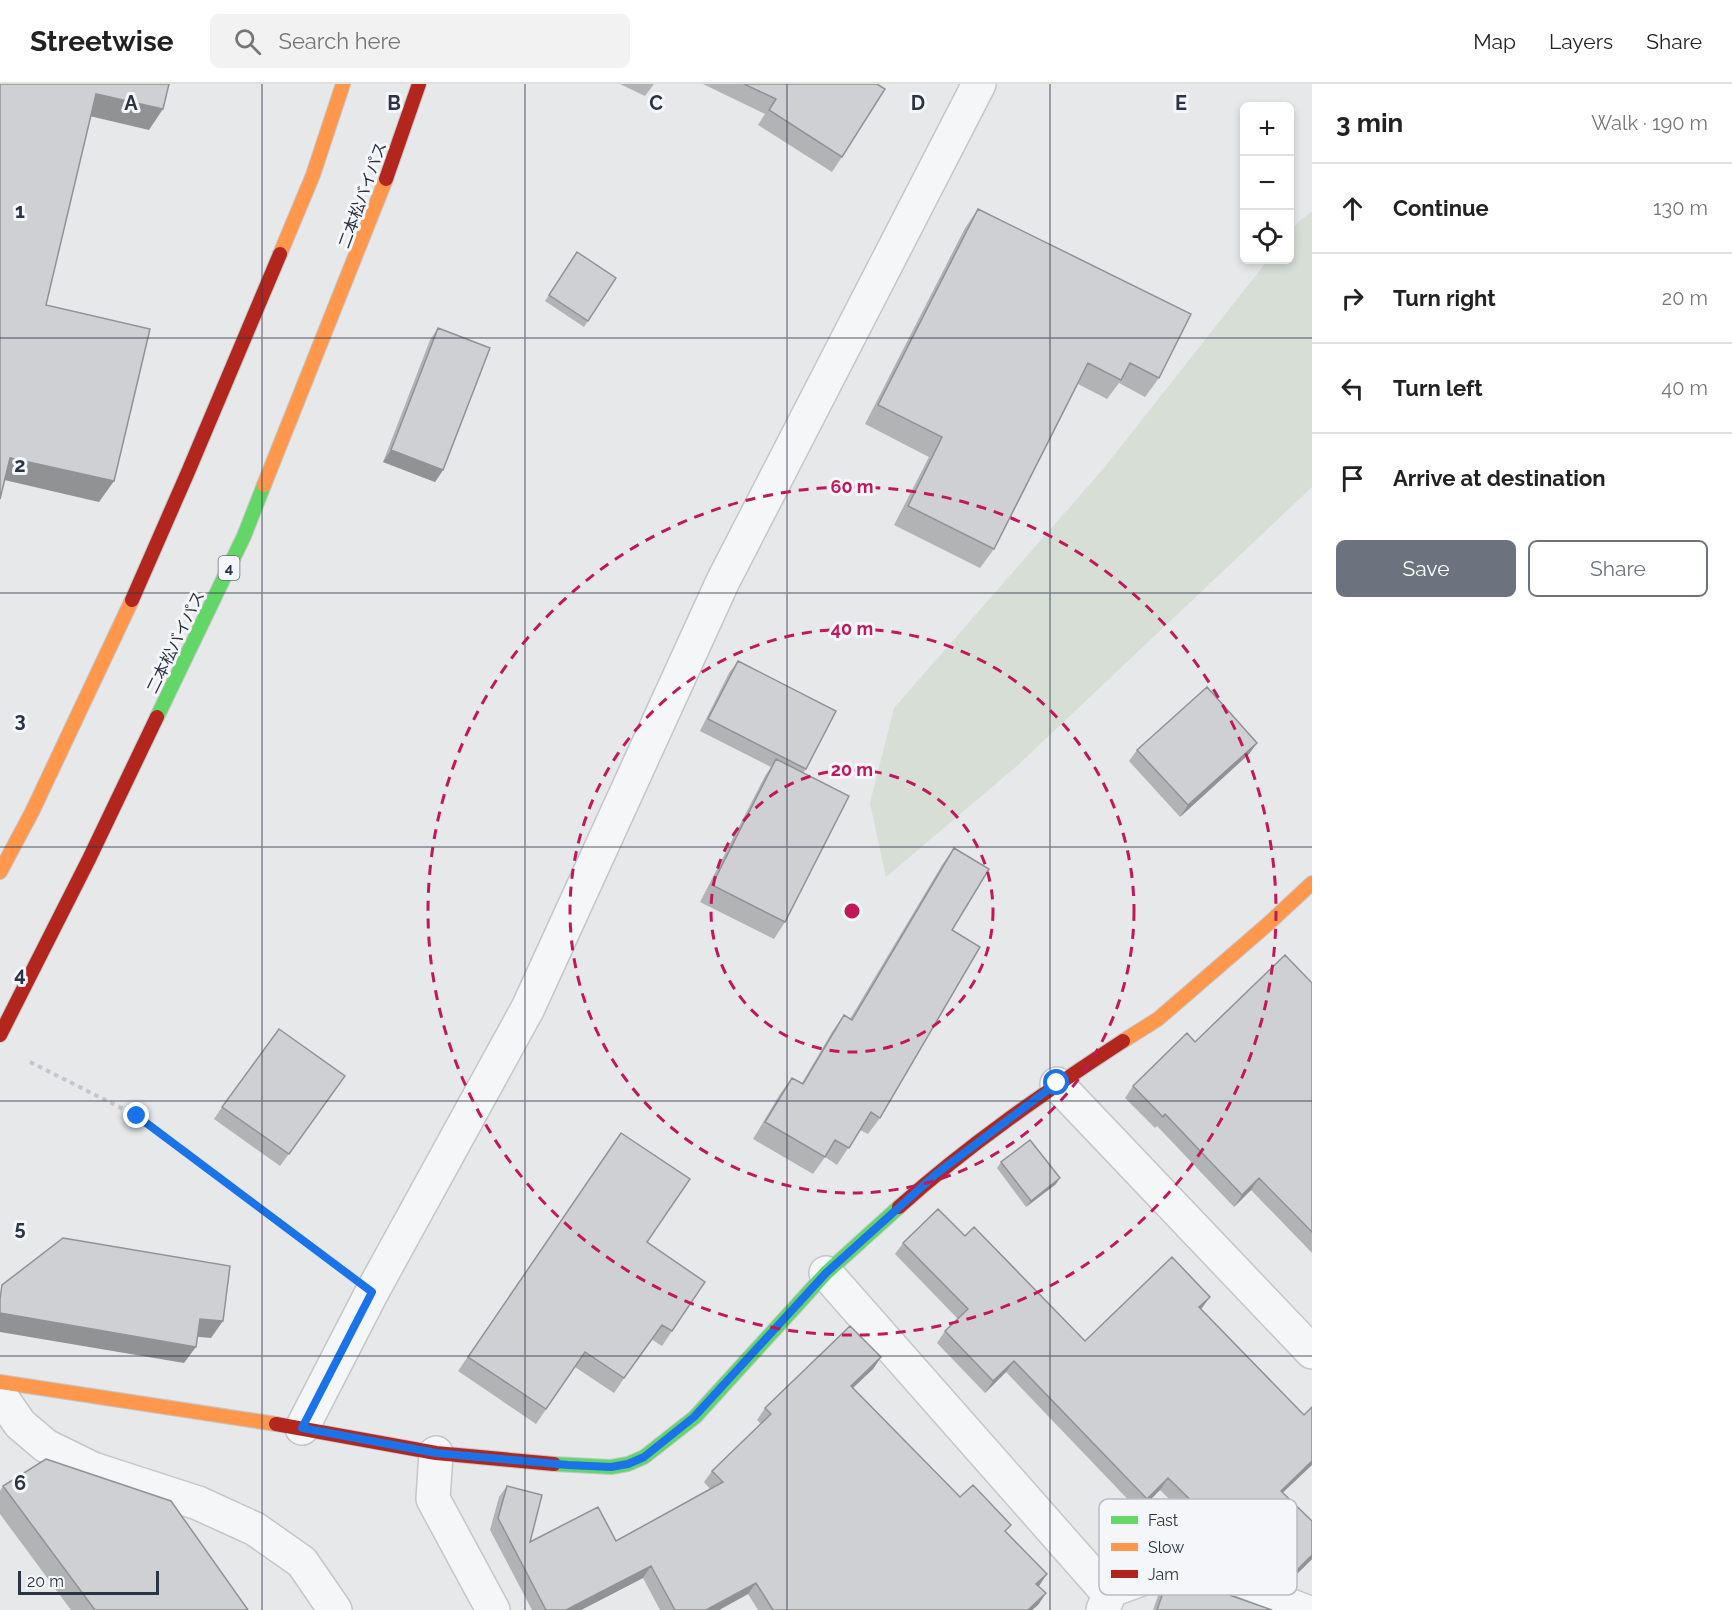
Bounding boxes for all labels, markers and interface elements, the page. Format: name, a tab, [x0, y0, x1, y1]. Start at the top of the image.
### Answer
search box	[210, 14, 630, 68]
text: Streetwise	[30, 25, 174, 58]
icon: search	[231, 25, 264, 58]
text: Search here	[279, 28, 401, 54]
text: Map	[1473, 29, 1516, 54]
text: Layers	[1549, 29, 1613, 54]
text: Share	[1646, 29, 1702, 54]
text: A	[124, 91, 138, 115]
text: B	[387, 91, 401, 115]
text: C	[649, 91, 663, 115]
text: D	[911, 91, 925, 115]
text: E	[1175, 91, 1187, 115]
map controls	[1240, 102, 1294, 264]
button: +	[1240, 102, 1294, 156]
text: 3 min	[1336, 108, 1403, 138]
text: Walk · 190 m	[1591, 111, 1708, 135]
street label: 二本松バイパス	[334, 139, 390, 251]
button: −	[1240, 156, 1294, 210]
icon: ahead	[1336, 192, 1369, 225]
text: Continue	[1393, 195, 1489, 221]
text: 130 m	[1653, 196, 1708, 220]
text: 1	[15, 199, 25, 223]
button: locate	[1240, 210, 1294, 264]
icon: right	[1336, 282, 1369, 315]
text: Turn right	[1393, 285, 1496, 311]
text: 20 m	[1662, 286, 1708, 310]
icon: left	[1336, 372, 1369, 405]
text: Turn left	[1393, 375, 1483, 401]
text: 40 m	[1661, 376, 1708, 400]
text: 2	[14, 453, 26, 477]
icon: arrive	[1336, 462, 1369, 495]
text: Arrive at destination	[1393, 465, 1606, 491]
text: 60 m	[830, 476, 874, 497]
button: Save	[1336, 540, 1516, 597]
button: Share	[1528, 540, 1708, 597]
road number: 4	[218, 556, 240, 580]
street label: 二本松バイパス	[142, 588, 208, 697]
text: 40 m	[831, 618, 873, 639]
text: 3	[14, 708, 26, 732]
text: 20 m	[831, 759, 873, 780]
centre of rings	[842, 901, 862, 921]
text: 4	[14, 962, 26, 986]
route start	[1043, 1069, 1069, 1095]
route end	[123, 1102, 149, 1128]
text: 5	[14, 1216, 26, 1240]
text: 6	[14, 1471, 26, 1495]
legend	[1099, 1499, 1297, 1595]
text: Fast	[1148, 1511, 1179, 1530]
text: Slow	[1148, 1538, 1184, 1557]
text: Jam	[1148, 1565, 1179, 1584]
scale bar	[18, 1568, 159, 1596]
text: 20 m	[27, 1572, 64, 1591]

